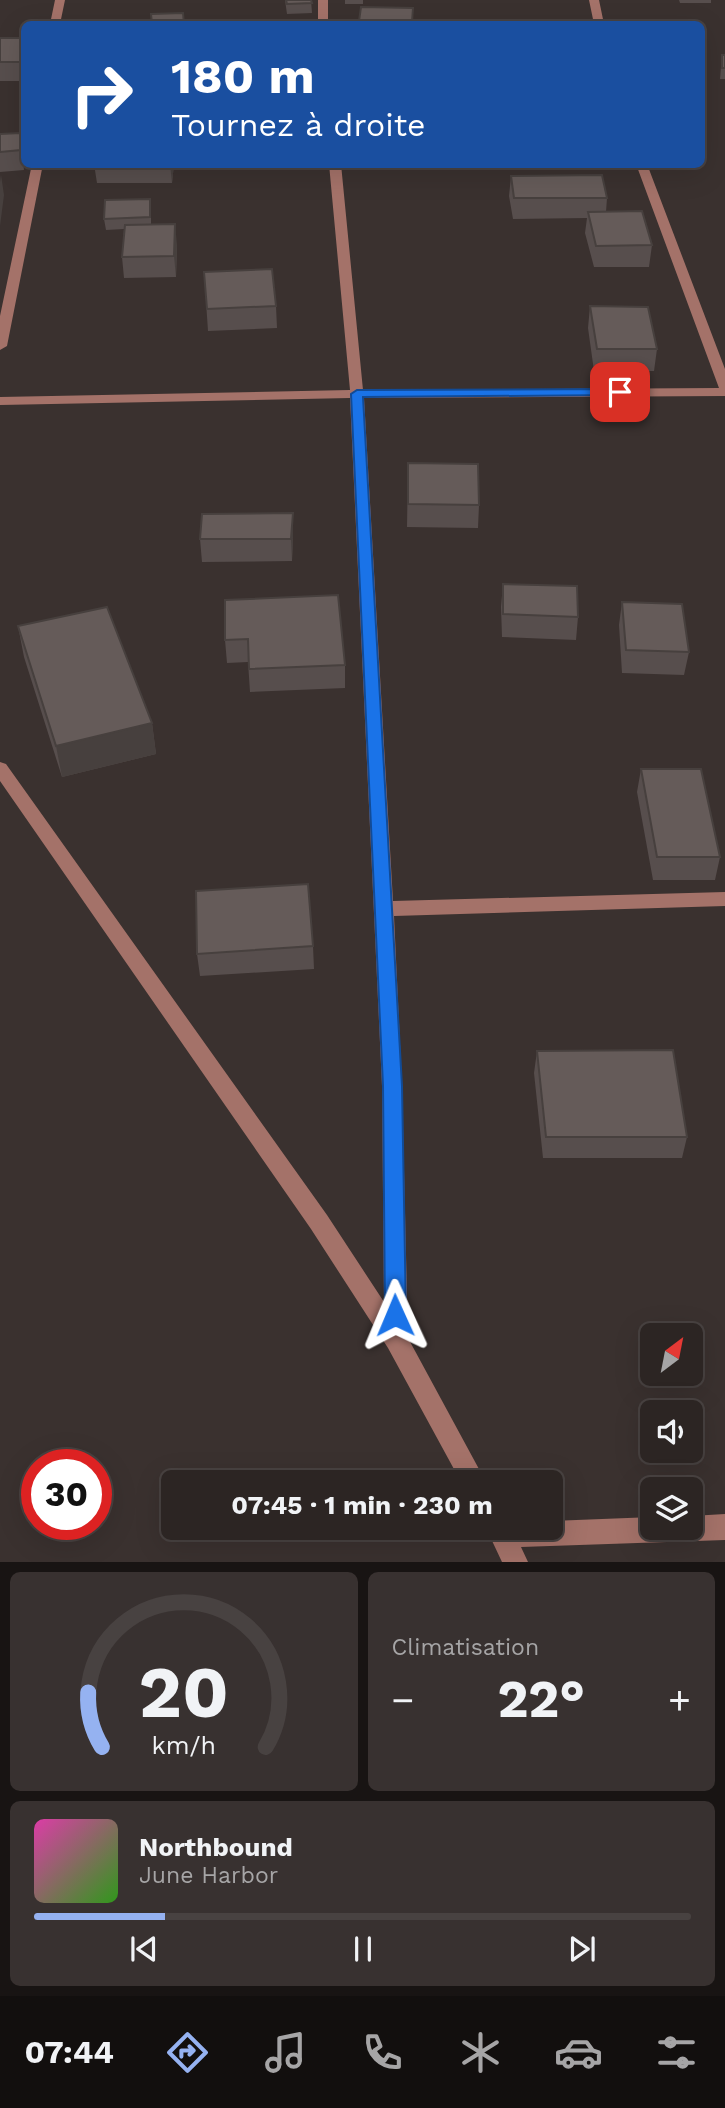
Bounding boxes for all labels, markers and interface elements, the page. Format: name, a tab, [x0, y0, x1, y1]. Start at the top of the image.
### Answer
text: 180 m	[171, 47, 315, 105]
icon: right	[56, 49, 147, 140]
text: Tournez à droite	[171, 106, 426, 144]
pin	[590, 362, 650, 422]
icon: arrive	[601, 373, 639, 411]
position arrow	[358, 1278, 432, 1352]
north arrow	[640, 1323, 704, 1386]
map controls	[640, 1323, 703, 1540]
button: sound	[640, 1400, 703, 1463]
speed limit sign: 30	[21, 1449, 112, 1540]
button: layers	[640, 1477, 703, 1540]
text: 07:45 · 1 min · 230 m	[231, 1490, 493, 1520]
text: Climatisation	[392, 1634, 539, 1661]
text: 20	[139, 1650, 229, 1736]
text: 22°	[497, 1669, 585, 1730]
text: −	[392, 1678, 414, 1722]
text: +	[668, 1678, 691, 1722]
text: km/h	[152, 1731, 216, 1760]
text: Northbound	[139, 1832, 293, 1862]
text: June Harbor	[139, 1862, 278, 1889]
icon: previous	[125, 1930, 163, 1968]
icon: pause	[344, 1930, 382, 1968]
icon: next	[563, 1930, 601, 1968]
icon: directions	[163, 2028, 212, 2077]
icon: music	[261, 2028, 310, 2077]
icon: phone	[358, 2028, 407, 2077]
icon: climate	[456, 2028, 505, 2077]
icon: car	[554, 2028, 603, 2077]
icon: filters	[652, 2028, 701, 2077]
text: 07:44	[24, 2033, 114, 2071]

